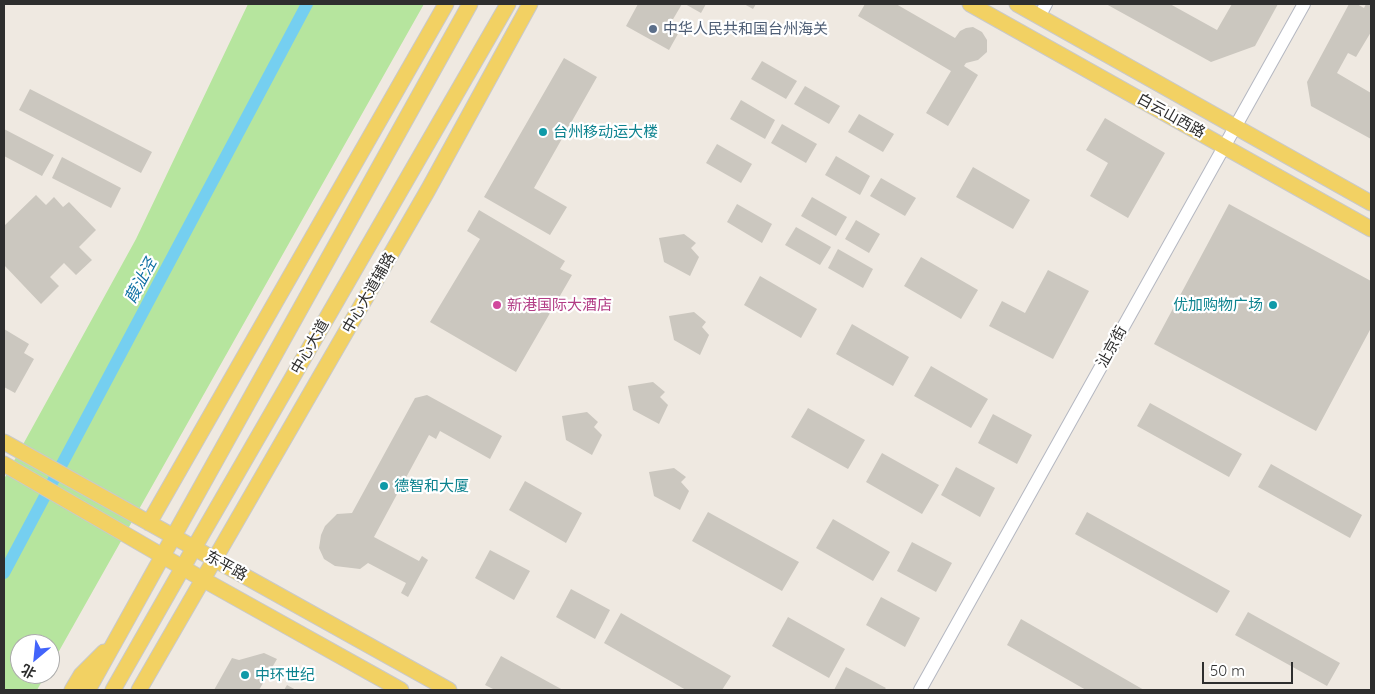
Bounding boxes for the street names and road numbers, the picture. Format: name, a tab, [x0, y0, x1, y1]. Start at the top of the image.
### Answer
street label: 白云山西路	[1134, 90, 1208, 142]
street label: 中心大道辅路	[339, 250, 399, 336]
street label: 中心大道	[287, 317, 333, 377]
street label: 沚京街	[1093, 323, 1131, 371]
street label: 东平路	[202, 547, 250, 585]

